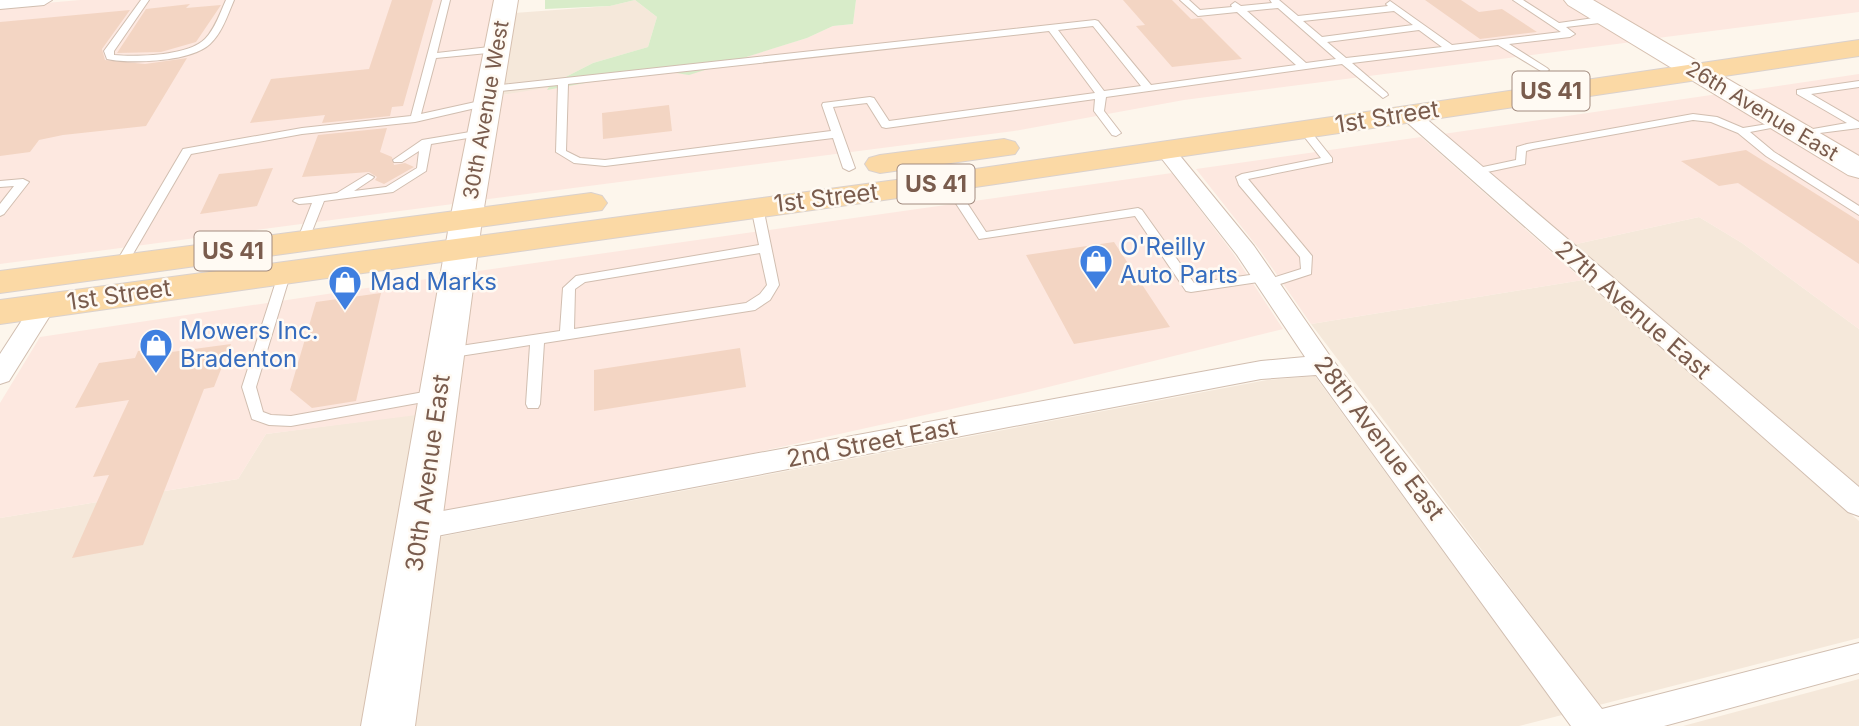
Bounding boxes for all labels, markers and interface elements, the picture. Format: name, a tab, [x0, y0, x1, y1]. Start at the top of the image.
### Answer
street label: 30th Avenue West	[457, 18, 514, 201]
street label: 26th Avenue East	[1682, 55, 1843, 166]
road number: US 41	[1512, 72, 1590, 110]
street label: 1st Street	[1333, 94, 1441, 139]
road number: US 41	[898, 164, 974, 204]
street label: 1st Street	[772, 177, 880, 218]
road number: US 41	[194, 232, 272, 270]
place label: O'Reilly Auto Parts	[1120, 232, 1238, 289]
street label: 27th Avenue East	[1550, 234, 1717, 385]
shop icon: O'Reilly Auto Parts	[1077, 242, 1115, 291]
shop icon: Mad Marks	[326, 263, 364, 312]
place label: Mad Marks	[370, 267, 497, 296]
street label: 1st Street	[65, 273, 173, 316]
place label: Mowers Inc. Bradenton	[180, 316, 319, 373]
shop icon: Mowers Inc. Bradenton	[137, 326, 175, 375]
street label: 28th Avenue East	[1308, 350, 1451, 526]
street label: 30th Avenue East	[399, 372, 456, 573]
street label: 2nd Street East	[784, 412, 960, 473]

